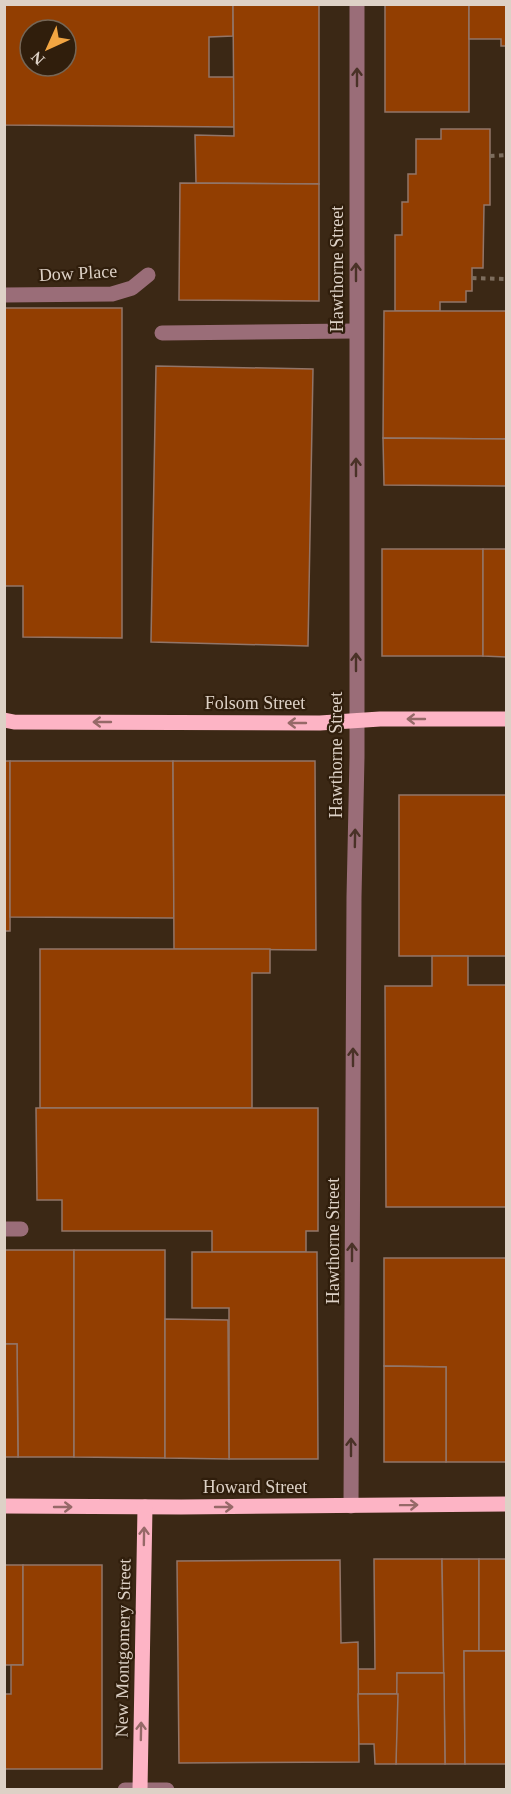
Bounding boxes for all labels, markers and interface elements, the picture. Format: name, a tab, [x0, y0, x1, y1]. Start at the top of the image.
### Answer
north arrow	[18, 18, 78, 78]
text: N	[27, 48, 48, 68]
one-way arrow	[351, 67, 363, 87]
street label: Hawthorne Street	[327, 206, 347, 332]
street label: Dow Place	[38, 261, 118, 285]
one-way arrow	[350, 262, 362, 282]
one-way arrow	[350, 457, 362, 477]
one-way arrow	[350, 652, 362, 672]
street label: Hawthorne Street	[326, 692, 346, 818]
street label: Folsom Street	[205, 693, 305, 713]
one-way arrow	[406, 713, 426, 725]
one-way arrow	[93, 716, 113, 728]
one-way arrow	[288, 717, 308, 729]
one-way arrow	[349, 829, 361, 849]
one-way arrow	[347, 1048, 359, 1068]
street label: Hawthorne Street	[323, 1178, 343, 1304]
one-way arrow	[346, 1243, 358, 1263]
one-way arrow	[345, 1438, 357, 1458]
street label: Howard Street	[203, 1477, 307, 1497]
one-way arrow	[399, 1499, 419, 1511]
one-way arrow	[52, 1501, 72, 1513]
one-way arrow	[214, 1501, 234, 1513]
one-way arrow	[139, 1527, 150, 1547]
street label: New Montgomery Street	[111, 1558, 135, 1738]
one-way arrow	[135, 1722, 147, 1742]

